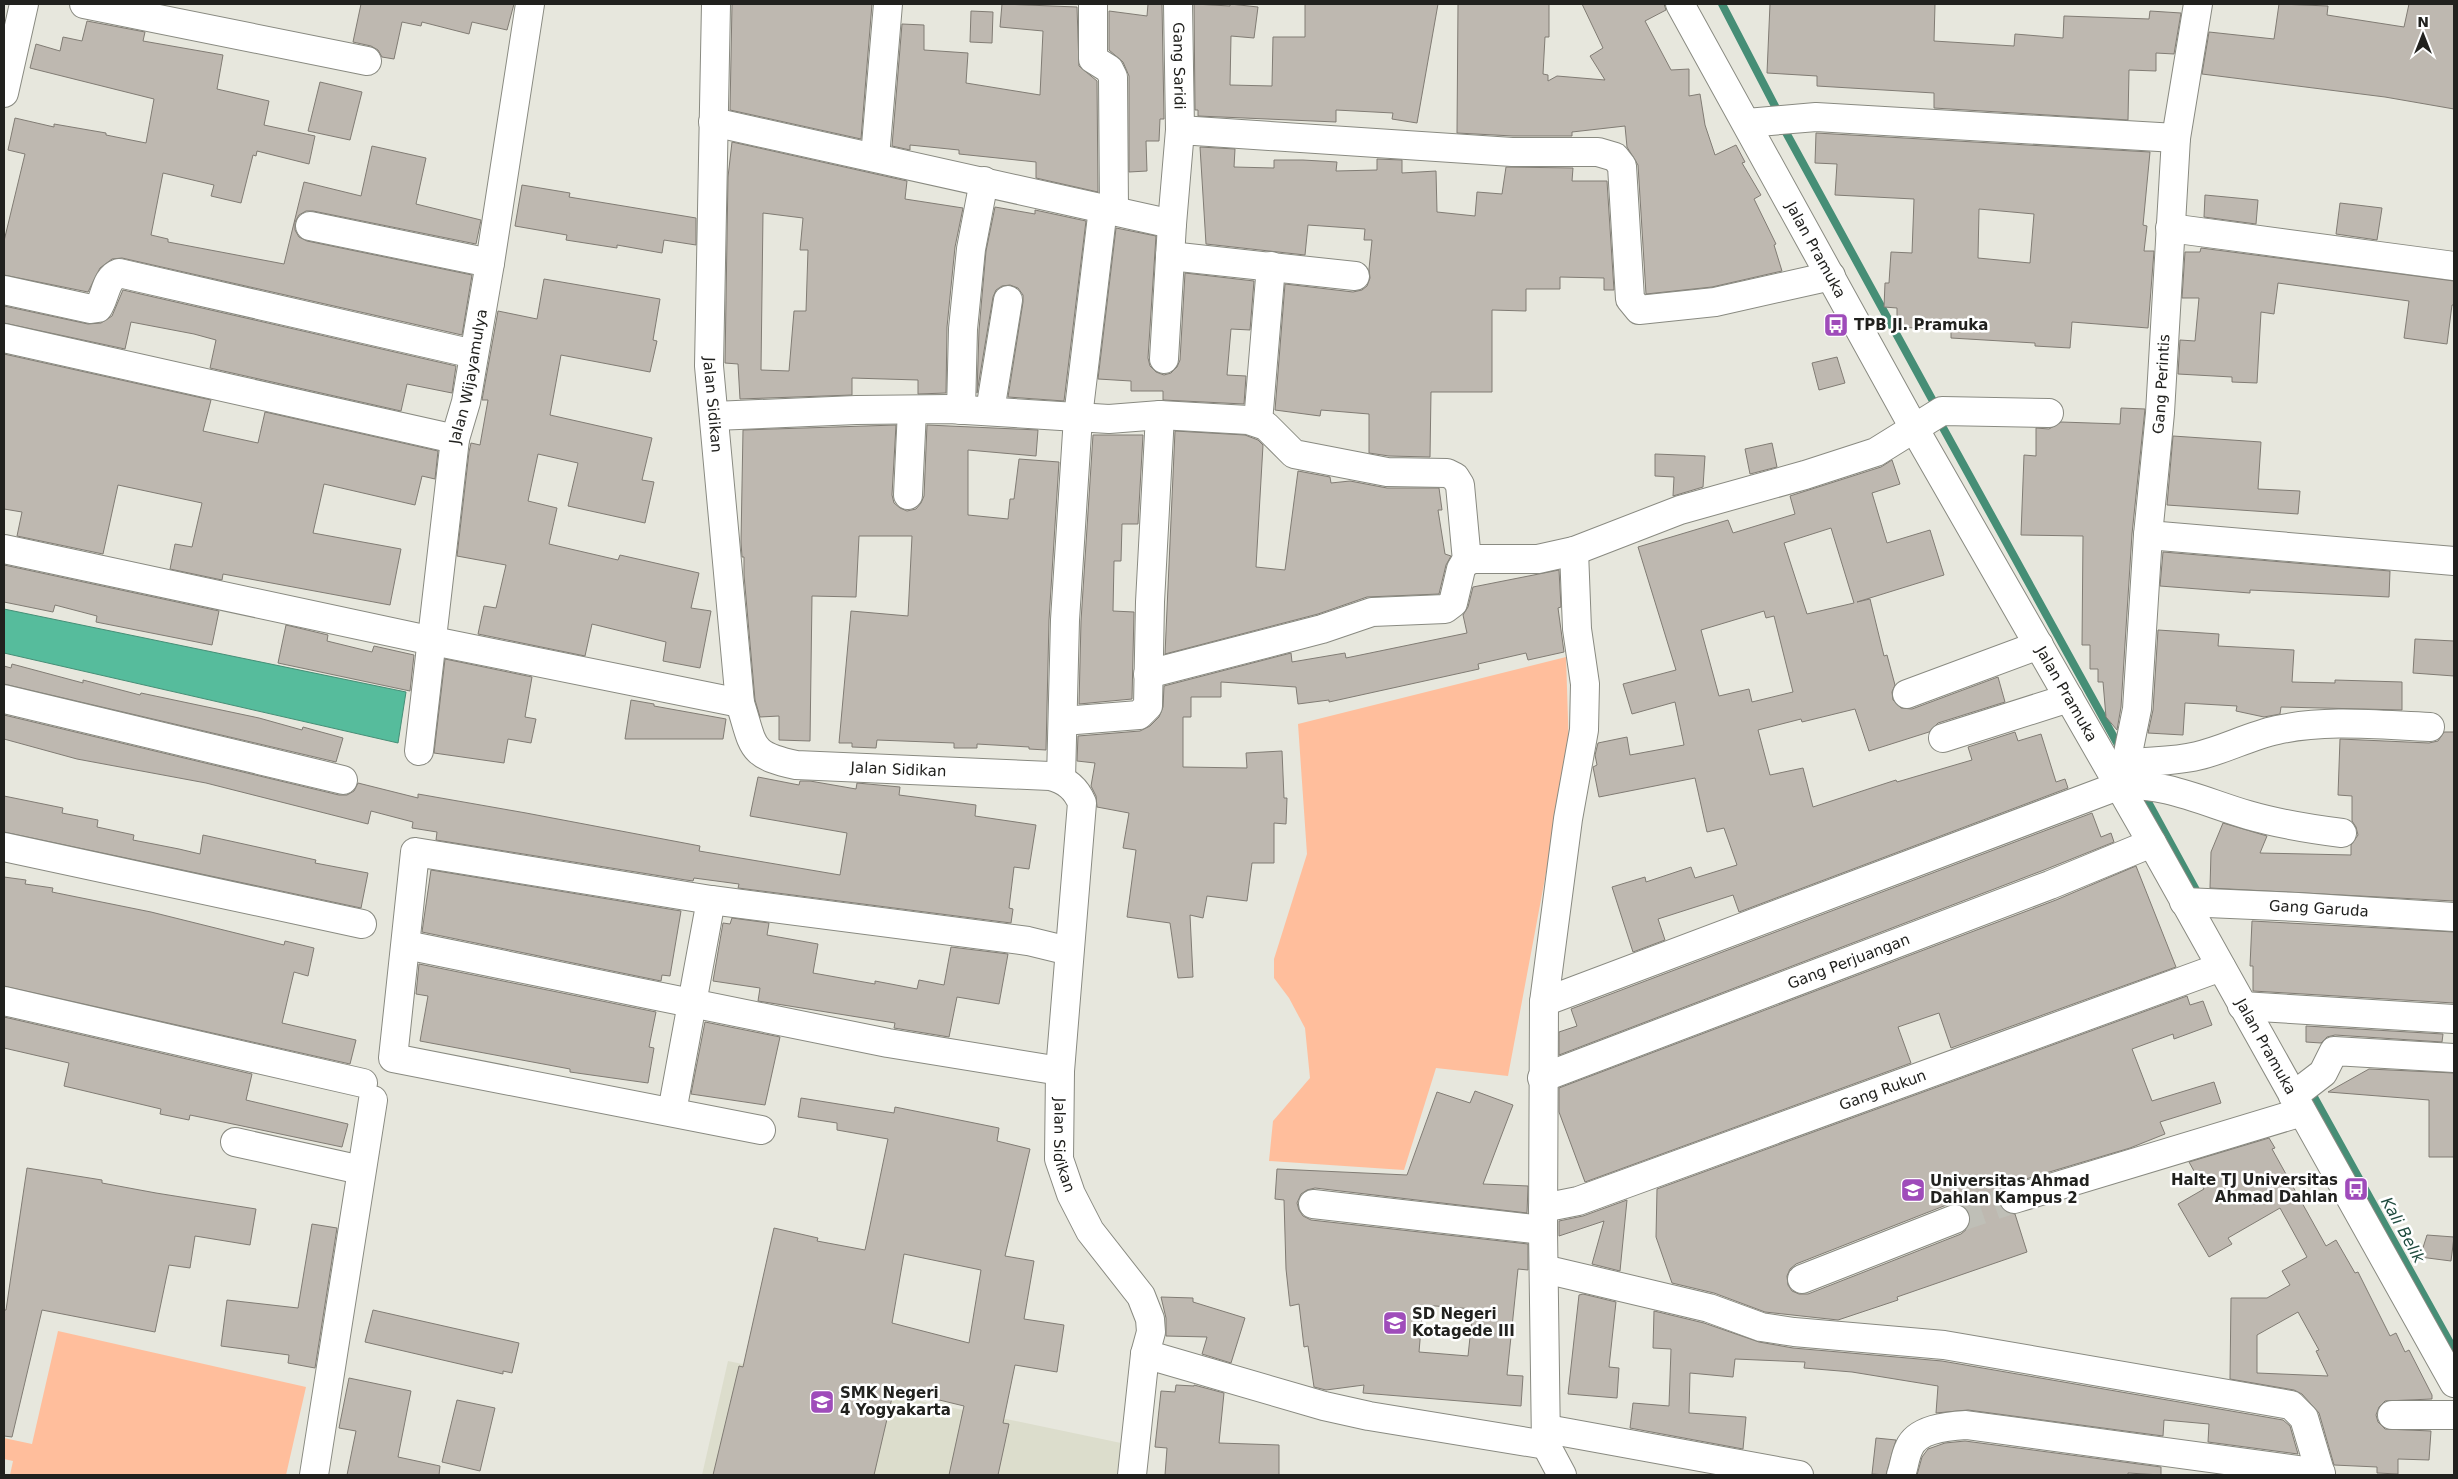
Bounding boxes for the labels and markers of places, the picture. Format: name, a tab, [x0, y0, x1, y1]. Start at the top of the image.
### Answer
bus stop icon: TPB Jl. Pramuka	[1823, 312, 1849, 338]
place label: TPB Jl. Pramuka	[1854, 316, 1988, 334]
place label: Halte TJ Universitas Ahmad Dahlan	[2171, 1171, 2338, 1206]
place label: Universitas Ahmad Dahlan Kampus 2	[1930, 1172, 2090, 1207]
bus stop icon: Halte TJ Universitas Ahmad Dahlan	[2343, 1176, 2369, 1202]
school or university icon: Universitas Ahmad Dahlan Kampus 2	[1900, 1177, 1926, 1203]
place label: SD Negeri Kotagede III	[1412, 1305, 1515, 1340]
school or university icon: SD Negeri Kotagede III	[1382, 1310, 1408, 1336]
place label: SMK Negeri 4 Yogyakarta	[840, 1384, 951, 1419]
school or university icon: SMK Negeri 4 Yogyakarta	[809, 1389, 835, 1415]

